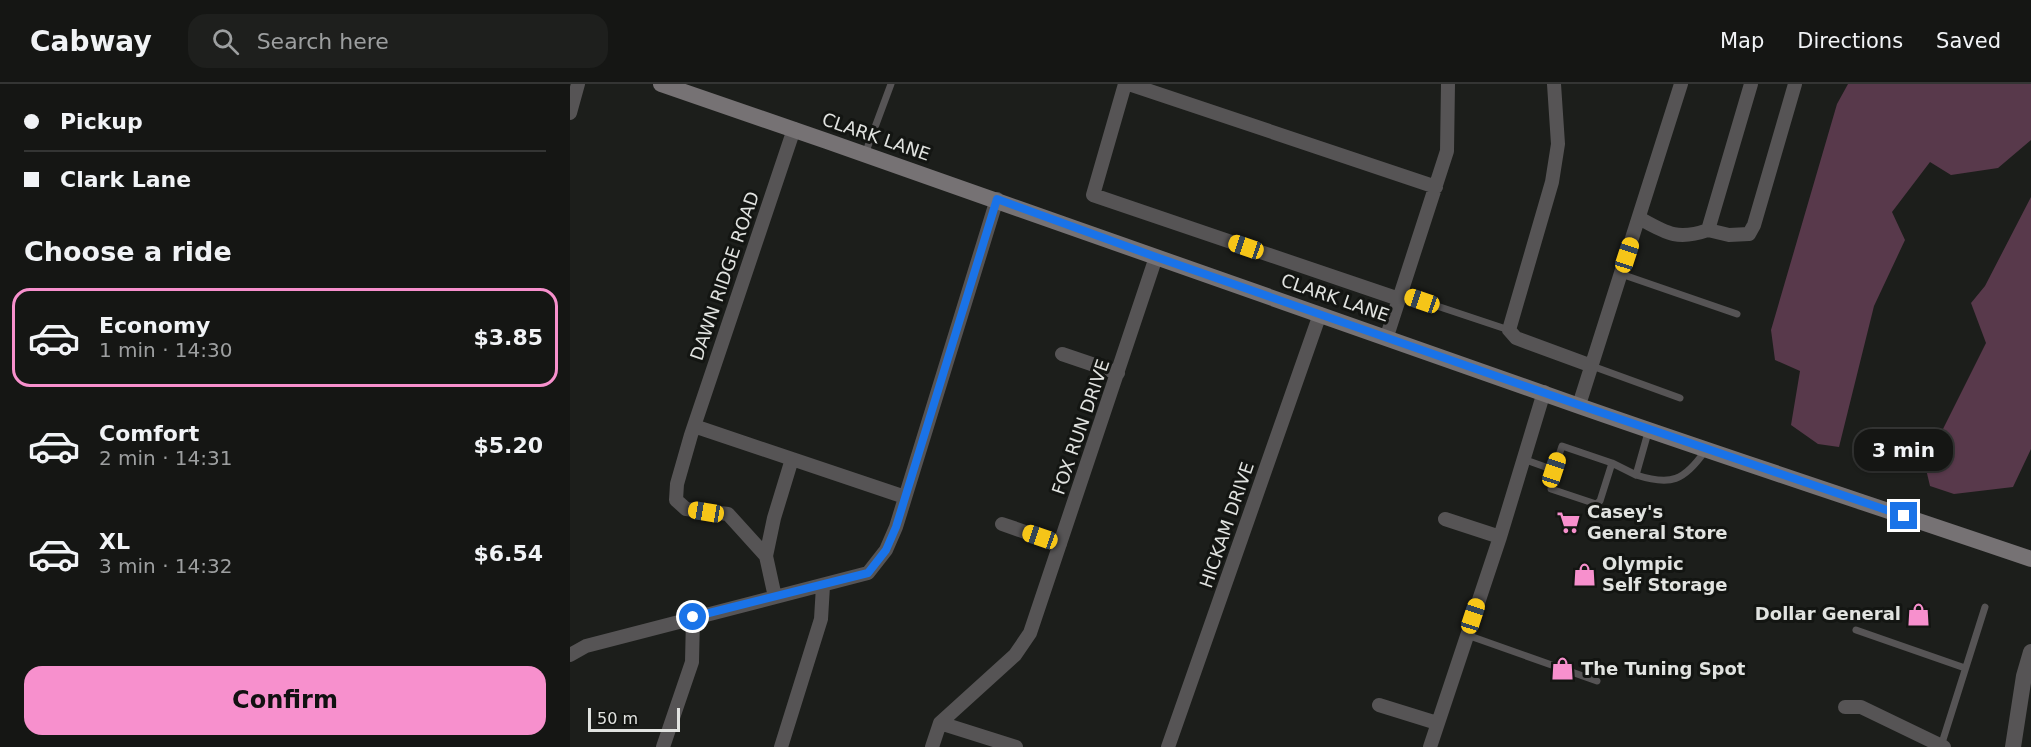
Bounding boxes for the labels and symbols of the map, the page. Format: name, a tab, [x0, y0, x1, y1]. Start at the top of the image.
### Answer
street label: CLARK LANE	[819, 108, 933, 165]
street label: DAWN RIDGE ROAD	[686, 189, 763, 363]
car	[1226, 233, 1266, 261]
car	[1613, 235, 1641, 275]
street label: CLARK LANE	[1278, 269, 1392, 326]
car	[1402, 287, 1442, 315]
street label: FOX RUN DRIVE	[1048, 356, 1114, 497]
callout: 3 min	[1854, 429, 1954, 471]
car	[1540, 450, 1568, 490]
street label: HICKAM DRIVE	[1195, 459, 1258, 591]
car	[687, 500, 725, 524]
place label: Casey's General Store	[1587, 501, 1727, 543]
route end	[1890, 502, 1917, 529]
supermarket icon: Casey's General Store	[1556, 509, 1582, 535]
car	[1020, 523, 1060, 551]
place label: Olympic Self Storage	[1602, 553, 1728, 595]
shop icon: Olympic Self Storage	[1571, 561, 1597, 587]
car	[1459, 596, 1487, 636]
shop icon: Dollar General	[1906, 601, 1932, 627]
route start	[679, 603, 706, 630]
place label: Dollar General	[1755, 603, 1901, 624]
shop icon: The Tuning Spot	[1550, 656, 1576, 682]
place label: The Tuning Spot	[1581, 658, 1746, 679]
scale bar	[588, 705, 680, 732]

